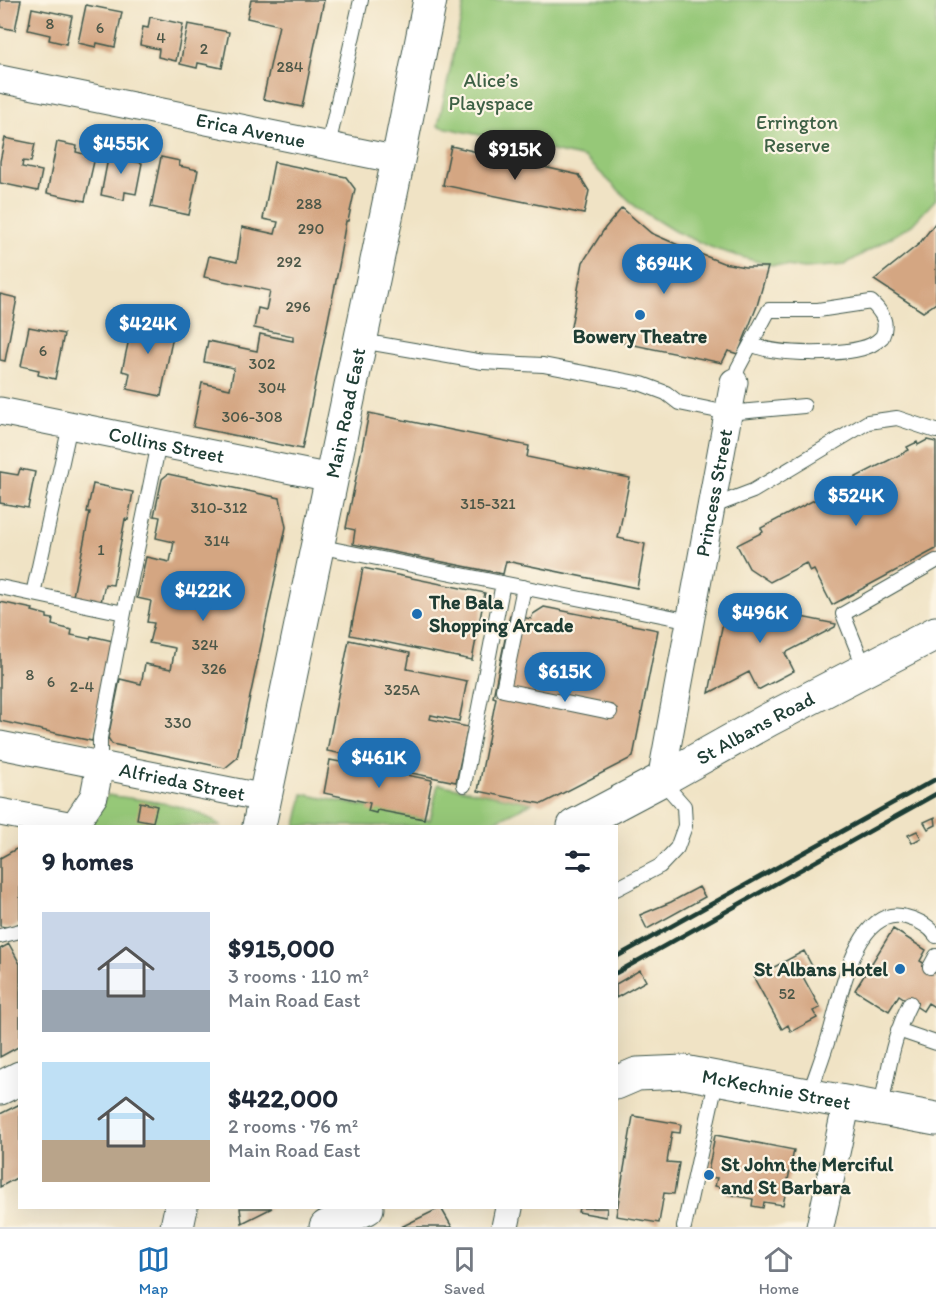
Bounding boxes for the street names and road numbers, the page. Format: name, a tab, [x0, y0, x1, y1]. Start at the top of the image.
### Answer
street label: Erica Avenue	[194, 107, 308, 153]
street label: Main Road East	[320, 345, 371, 480]
street label: Collins Street	[107, 421, 227, 468]
street label: Princess Street	[690, 426, 737, 559]
street label: St Albans Road	[692, 686, 818, 770]
street label: Alfrieda Street	[117, 757, 247, 806]
street label: McKechnie Street	[700, 1064, 853, 1115]

